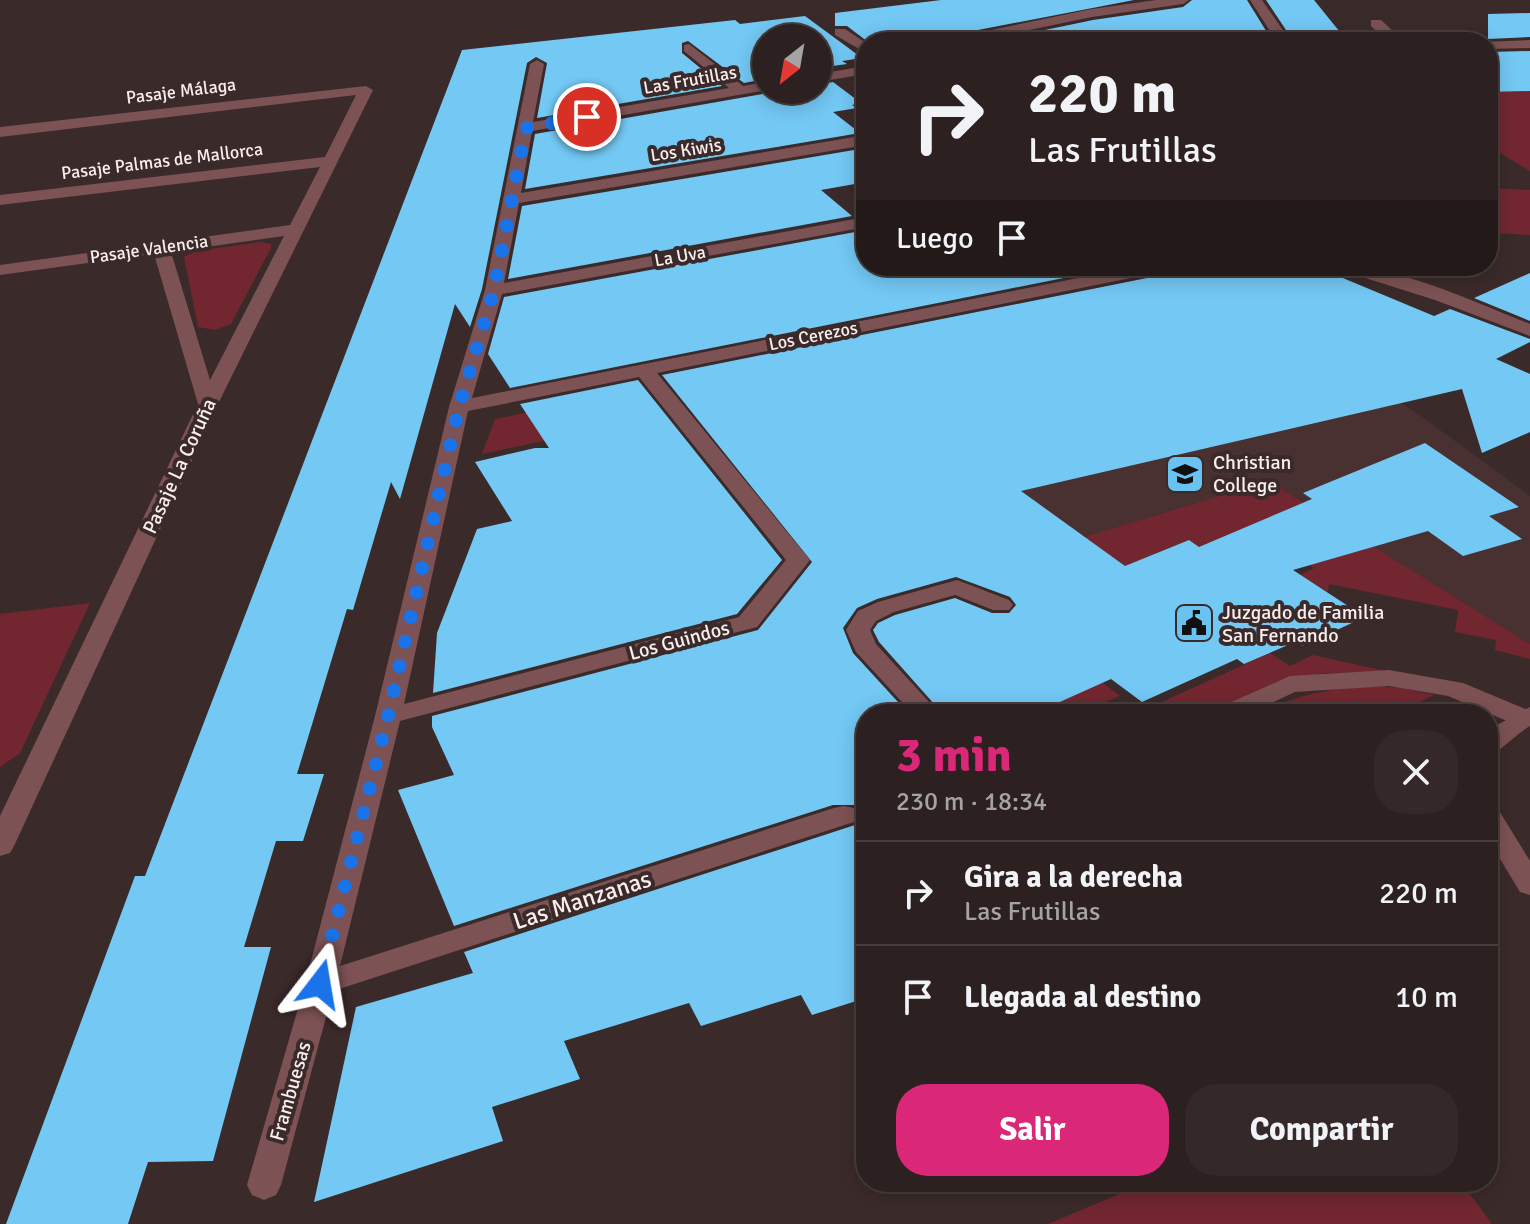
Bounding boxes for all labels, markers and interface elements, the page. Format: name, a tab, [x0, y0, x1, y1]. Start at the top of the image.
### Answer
north arrow	[752, 24, 832, 104]
map controls	[752, 24, 832, 104]
text: 220 m	[1028, 59, 1176, 128]
street label: Las Frutillas	[642, 61, 738, 99]
icon: right	[896, 64, 1000, 168]
street label: Pasaje Málaga	[125, 73, 237, 109]
pin	[553, 83, 621, 151]
icon: arrive	[565, 95, 609, 139]
text: Las Frutillas	[1028, 128, 1217, 173]
street label: Los Kiwis	[649, 134, 723, 166]
street label: Pasaje Palmas de Mallorca	[60, 138, 264, 184]
icon: arrive	[990, 216, 1034, 260]
text: Luego	[896, 220, 974, 257]
street label: Pasaje Valencia	[88, 230, 210, 268]
street label: La Uva	[653, 241, 707, 271]
street label: Los Cerezos	[767, 317, 859, 355]
street label: Pasaje La Coruña	[137, 395, 222, 538]
place label: Christian College	[1213, 450, 1291, 498]
school or university icon: Christian College	[1164, 453, 1206, 495]
place label: Juzgado de Familia San Fernando	[1222, 600, 1384, 648]
public building icon: Juzgado de Familia San Fernando	[1173, 602, 1215, 644]
street label: Los Guindos	[626, 615, 732, 666]
text: 3 min	[896, 726, 1012, 785]
button: close	[1374, 730, 1458, 814]
text: 230 m · 18:34	[896, 786, 1047, 818]
text: Gira a la derecha	[964, 859, 1183, 896]
street label: Las Manzanas	[509, 864, 655, 936]
icon: right	[896, 871, 940, 915]
text: 220 m	[1379, 875, 1458, 912]
text: Las Frutillas	[964, 896, 1100, 928]
position arrow	[278, 942, 362, 1026]
icon: arrive	[896, 975, 940, 1019]
text: Llegada al destino	[964, 979, 1201, 1016]
text: 10 m	[1395, 979, 1458, 1016]
street label: Frambuesas	[264, 1038, 317, 1144]
button: Salir	[896, 1084, 1169, 1176]
button: Compartir	[1185, 1084, 1458, 1176]

